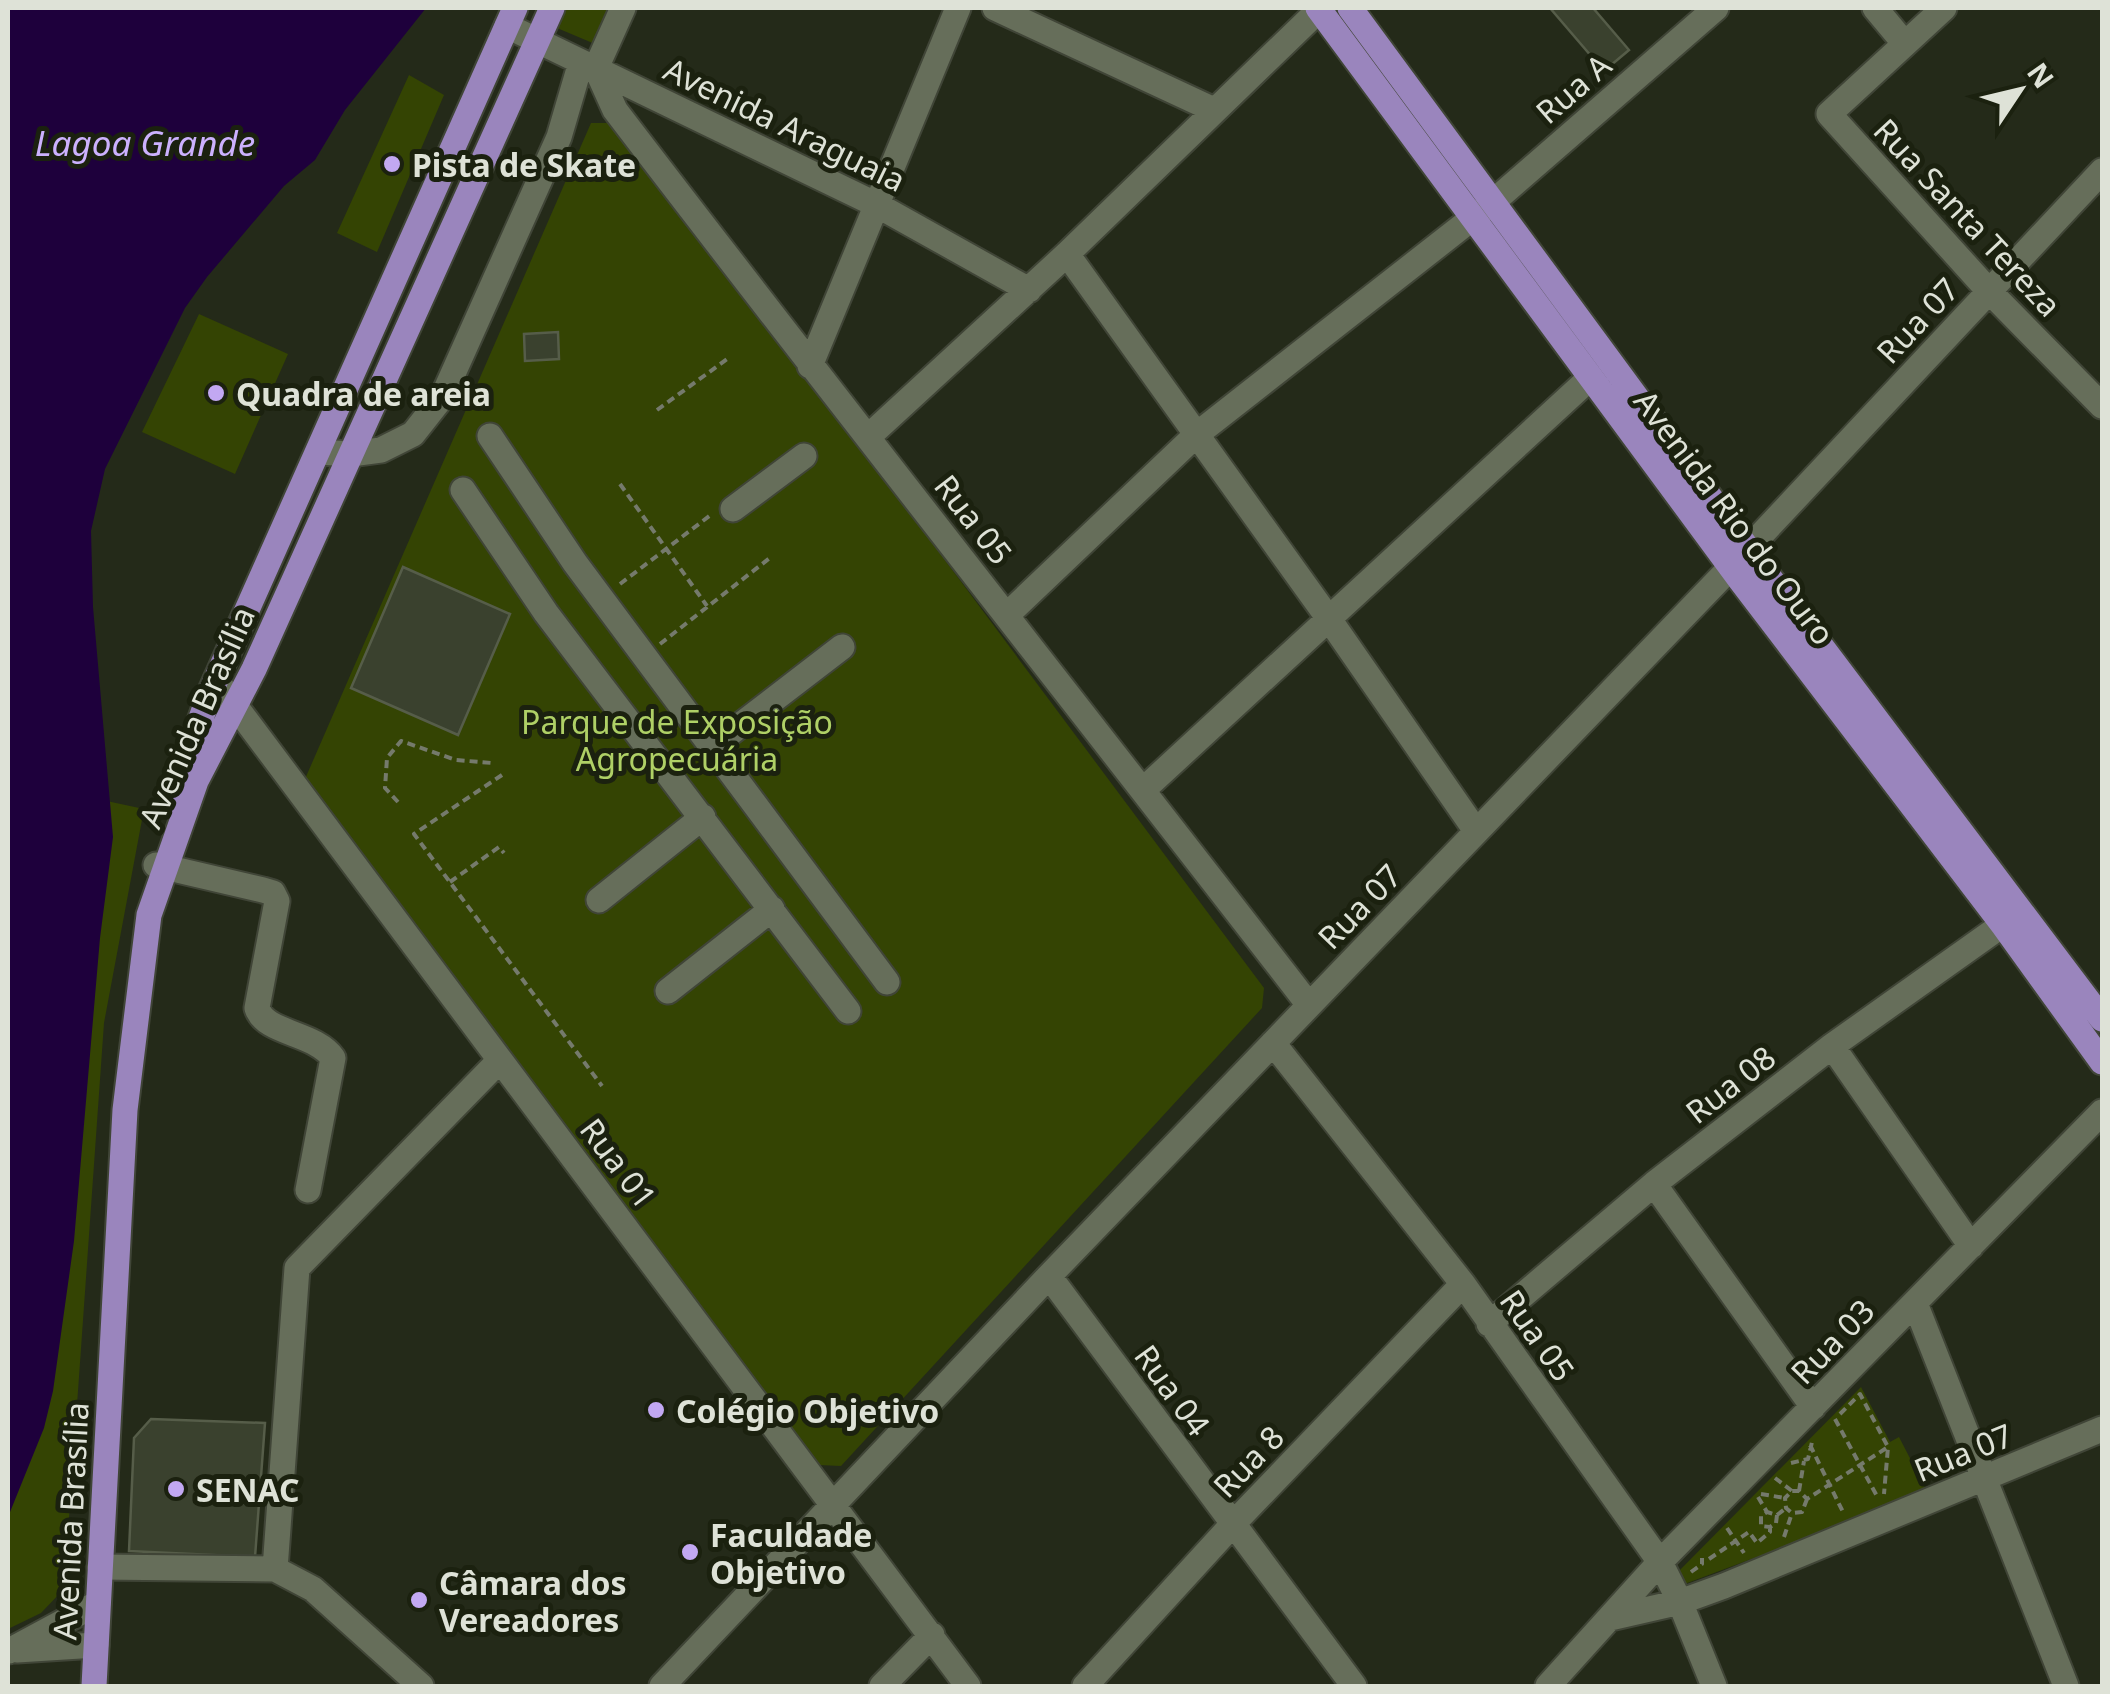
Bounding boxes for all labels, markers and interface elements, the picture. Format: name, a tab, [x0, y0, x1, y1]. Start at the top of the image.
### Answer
north arrow	[1970, 40, 2070, 140]
street label: Rua A	[1526, 43, 1620, 133]
street label: Avenida Araguaia	[657, 47, 913, 201]
text: N	[2019, 55, 2063, 95]
street label: Rua Santa Tereza	[1865, 109, 2071, 325]
water label: Lagoa Grande	[35, 119, 255, 166]
place label: Pista de Skate	[412, 143, 636, 186]
marker: Pista de Skate	[381, 153, 403, 175]
street label: Rua 07	[1866, 268, 1968, 372]
place label: Quadra de areia	[236, 372, 491, 415]
street label: Avenida Rio do Ouro	[1625, 381, 1845, 653]
marker: Quadra de areia	[205, 382, 227, 404]
street label: Rua 05	[925, 465, 1023, 573]
street label: Avenida Brasília	[128, 599, 264, 835]
park label: Parque de Exposição Agropecuária	[521, 700, 833, 780]
street label: Rua 07	[1308, 854, 1410, 958]
street label: Rua 08	[1676, 1035, 1784, 1133]
street label: Rua 01	[571, 1109, 667, 1217]
street label: Rua 05	[1491, 1281, 1585, 1389]
street label: Rua 03	[1781, 1289, 1883, 1393]
street label: Rua 04	[1125, 1336, 1221, 1444]
place label: Colégio Objetivo	[676, 1389, 939, 1432]
marker: Colégio Objetivo	[645, 1399, 667, 1421]
street label: Avenida Brasília	[42, 1401, 98, 1641]
street label: Rua 07	[1907, 1413, 2019, 1491]
street label: Rua 8	[1203, 1416, 1293, 1506]
place label: SENAC	[196, 1468, 300, 1511]
marker: SENAC	[165, 1478, 187, 1500]
place label: Faculdade Objetivo	[710, 1513, 872, 1593]
marker: Faculdade Objetivo	[679, 1541, 701, 1563]
place label: Câmara dos Vereadores	[439, 1561, 627, 1641]
marker: Câmara dos Vereadores	[408, 1589, 430, 1611]

